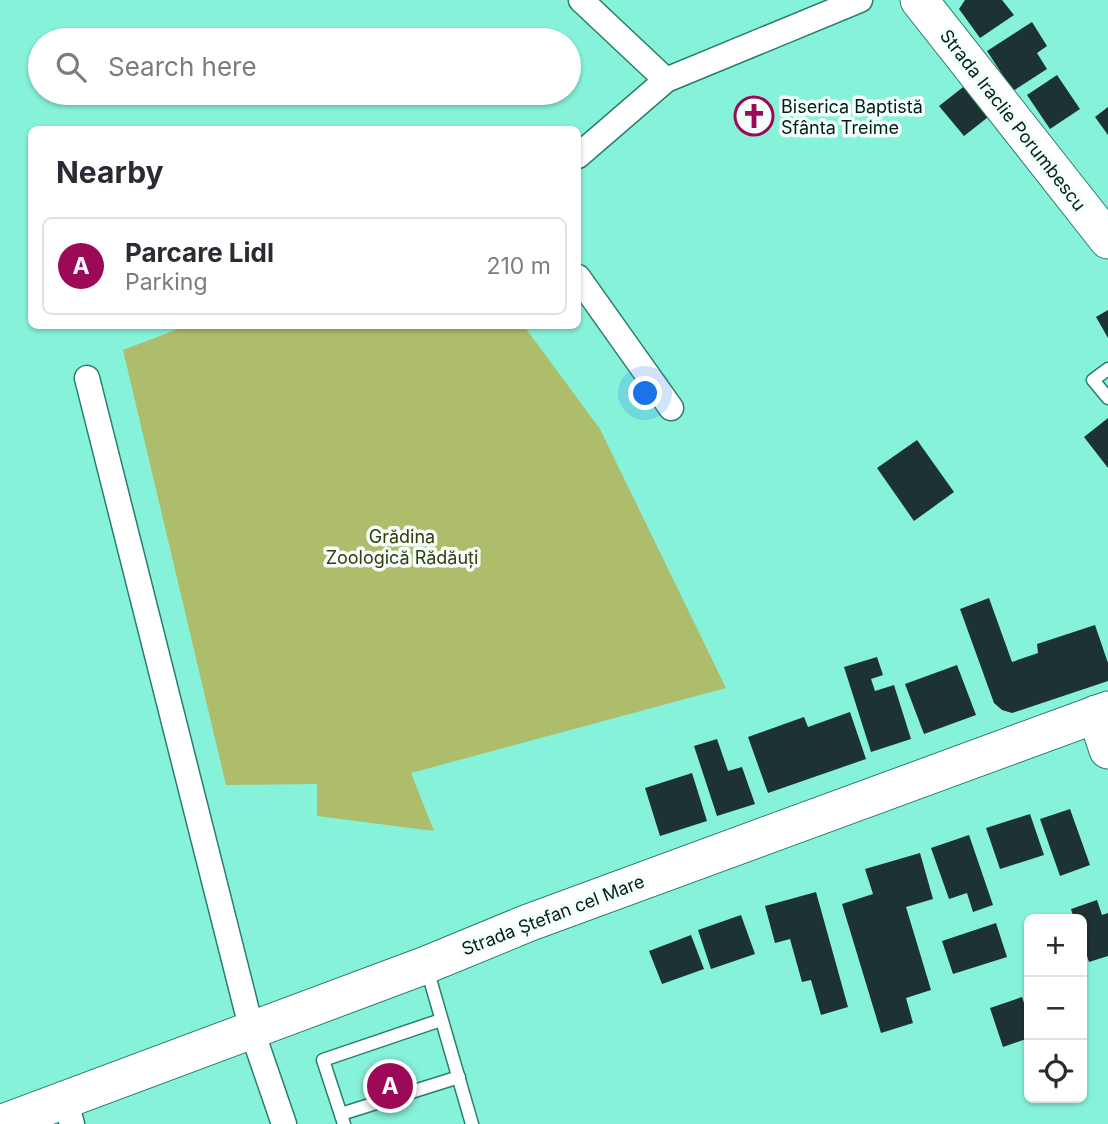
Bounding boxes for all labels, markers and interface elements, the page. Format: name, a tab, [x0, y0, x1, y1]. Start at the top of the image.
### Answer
street label: Strada Iraclie Porumbescu	[936, 25, 1090, 215]
search box	[28, 28, 581, 105]
icon: search	[52, 48, 90, 86]
text: Search here	[108, 51, 257, 82]
church icon: Biserica Baptistă Sfânta Treime	[733, 95, 775, 137]
place label: Biserica Baptistă Sfânta Treime	[781, 96, 923, 138]
text: Nearby	[56, 154, 164, 190]
text: Parcare Lidl	[125, 237, 274, 268]
text: A	[72, 252, 90, 280]
text: 210 m	[486, 252, 551, 280]
text: Parking	[125, 268, 208, 296]
your location	[628, 376, 662, 410]
park label: Grădina Zoologică Rădăuți	[326, 526, 478, 569]
street label: Strada Ștefan cel Mare	[459, 870, 648, 960]
map controls	[1024, 914, 1087, 1103]
button: +	[1024, 914, 1087, 977]
button: −	[1024, 977, 1087, 1040]
button: locate	[1024, 1040, 1087, 1103]
pin: A	[367, 1060, 413, 1112]

